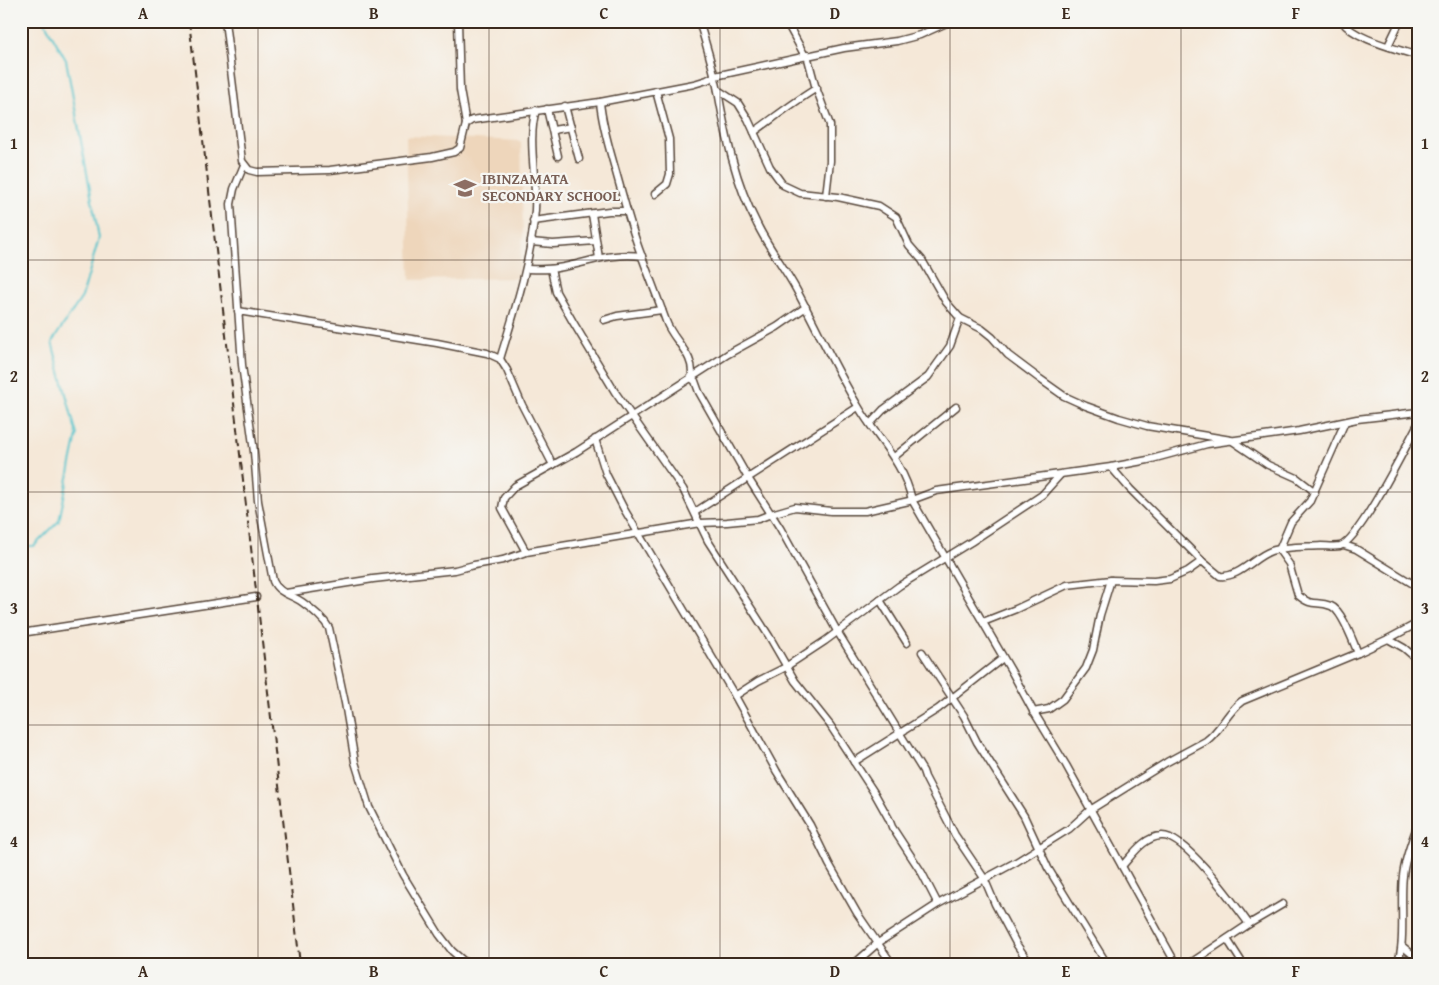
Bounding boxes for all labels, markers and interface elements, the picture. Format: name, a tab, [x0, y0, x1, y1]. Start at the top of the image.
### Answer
text: A	[138, 1, 149, 25]
text: B	[369, 1, 379, 25]
text: C	[599, 1, 609, 25]
text: D	[830, 1, 840, 25]
text: E	[1062, 1, 1071, 25]
text: F	[1292, 1, 1300, 25]
text: 1	[10, 131, 18, 155]
text: 1	[1421, 131, 1429, 155]
place label: IBINZAMATA SECONDARY SCHOOL	[482, 168, 620, 206]
school or university icon: IBINZAMATA SECONDARY SCHOOL	[452, 175, 478, 201]
text: 2	[10, 364, 18, 388]
text: 2	[1421, 364, 1429, 388]
text: 3	[10, 596, 18, 620]
text: 3	[1421, 596, 1429, 620]
text: 4	[10, 829, 18, 853]
text: 4	[1421, 829, 1429, 853]
text: A	[138, 959, 149, 983]
text: B	[369, 959, 379, 983]
text: C	[599, 959, 609, 983]
text: D	[830, 959, 840, 983]
text: E	[1062, 959, 1071, 983]
text: F	[1292, 959, 1300, 983]

